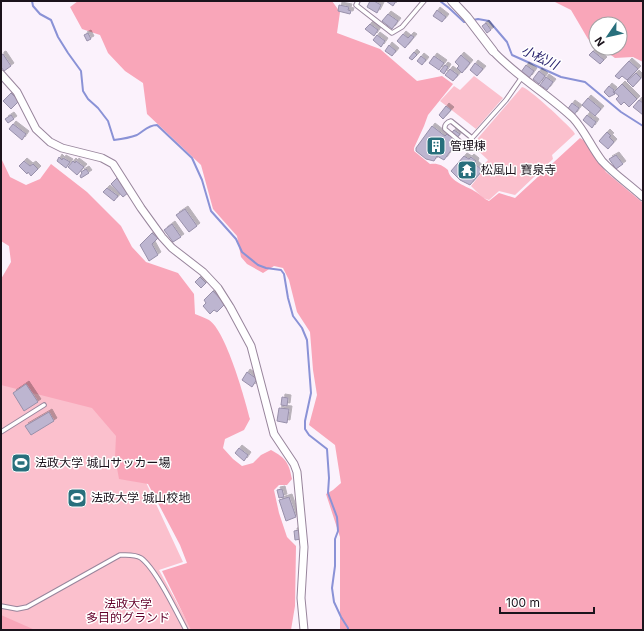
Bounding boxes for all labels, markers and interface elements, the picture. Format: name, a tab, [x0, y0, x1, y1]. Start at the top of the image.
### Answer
north arrow	[588, 16, 628, 56]
text: N	[592, 34, 608, 49]
water label: 小松川	[519, 42, 563, 73]
building icon: 管理棟	[425, 135, 447, 157]
place label: 管理棟	[450, 138, 486, 153]
temple icon: 松風山 寶泉寺	[456, 159, 478, 181]
place label: 松風山 寶泉寺	[481, 162, 556, 177]
sports icon: 法政大学 城山サッカー場	[10, 452, 32, 474]
place label: 法政大学 城山サッカー場	[35, 455, 170, 470]
sports icon: 法政大学 城山校地	[66, 487, 88, 509]
place label: 法政大学 城山校地	[91, 490, 190, 505]
scale bar	[500, 589, 594, 615]
text: 100 m	[506, 595, 540, 610]
park label: 法政大学 多目的グランド	[86, 596, 170, 625]

